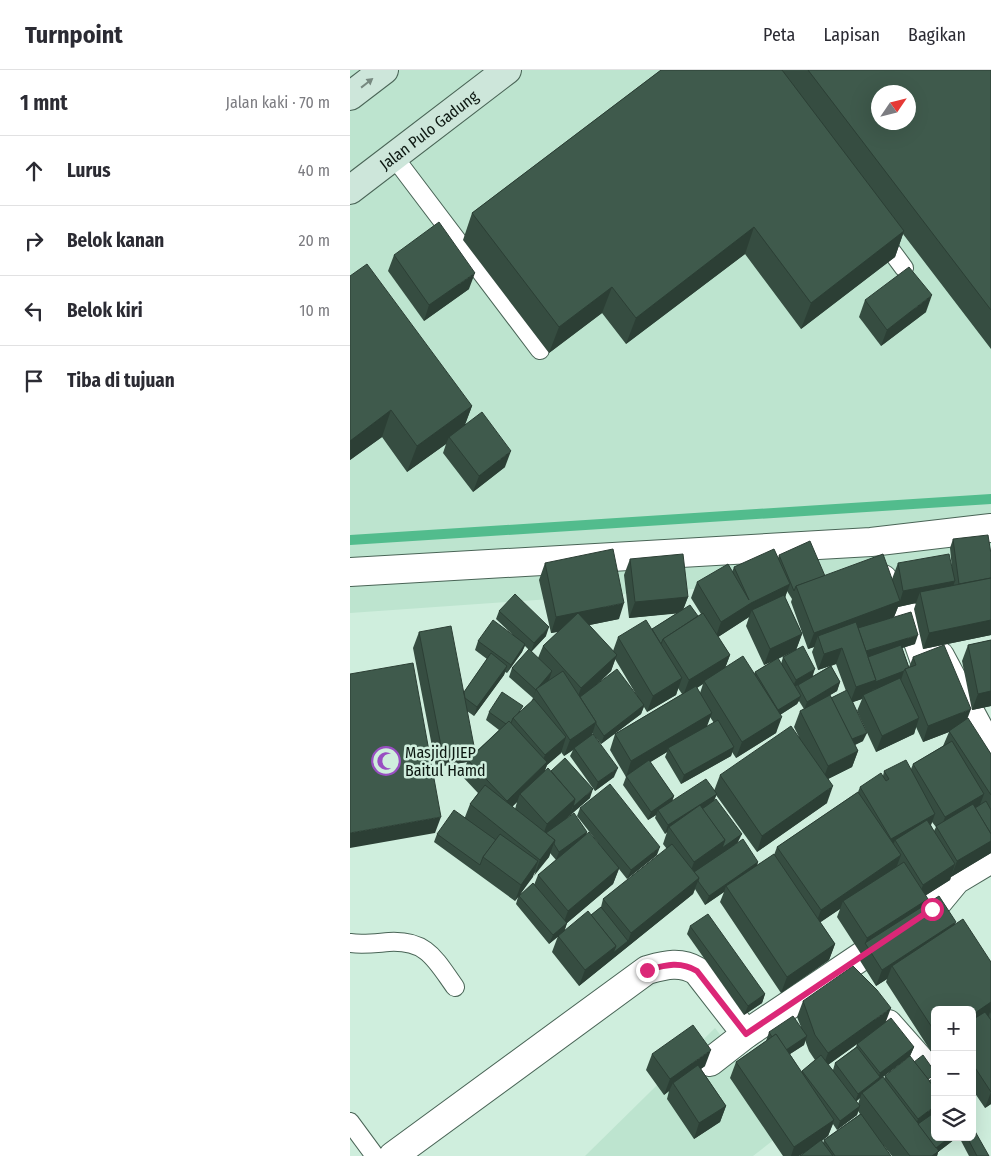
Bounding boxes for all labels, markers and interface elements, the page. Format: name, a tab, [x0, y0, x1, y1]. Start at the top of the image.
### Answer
text: Turnpoint	[25, 21, 123, 49]
text: Peta	[763, 24, 795, 46]
text: Lapisan	[823, 24, 880, 46]
text: Bagikan	[908, 24, 966, 46]
one-way arrow	[360, 78, 374, 88]
north arrow	[871, 85, 916, 130]
street label: Jalan Pulo Gadung	[376, 86, 482, 174]
text: 1 mnt	[20, 90, 68, 116]
text: Jalan kaki · 70 m	[226, 93, 330, 112]
icon: ahead	[20, 157, 48, 185]
text: Lurus	[67, 159, 111, 182]
text: 40 m	[298, 161, 330, 180]
icon: right	[20, 227, 48, 255]
text: Belok kanan	[67, 229, 164, 252]
text: 20 m	[299, 231, 330, 250]
icon: left	[20, 297, 48, 325]
text: Belok kiri	[67, 299, 143, 322]
text: 10 m	[299, 301, 330, 320]
icon: arrive	[20, 367, 48, 395]
text: Tiba di tujuan	[67, 369, 175, 392]
place label: Masjid JIEP Baitul Hamd	[405, 743, 486, 780]
mosque icon: Masjid JIEP Baitul Hamd	[371, 746, 401, 776]
route start	[921, 898, 944, 921]
route end	[636, 959, 659, 982]
map controls	[931, 1006, 976, 1141]
button: +	[931, 1006, 976, 1051]
button: −	[931, 1051, 976, 1096]
button: layers	[931, 1096, 976, 1141]

